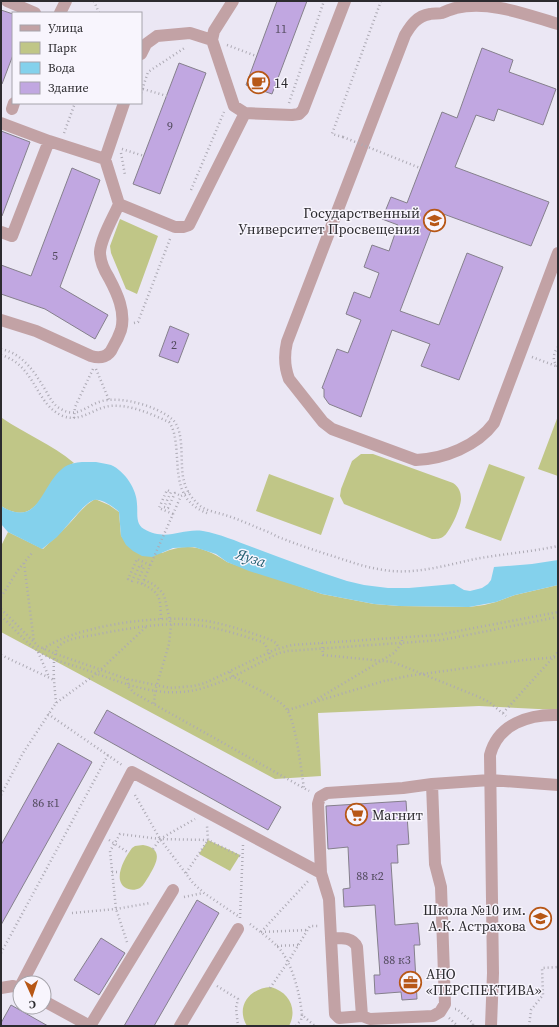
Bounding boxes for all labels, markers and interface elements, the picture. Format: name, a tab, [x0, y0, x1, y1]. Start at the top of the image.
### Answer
legend	[12, 12, 142, 104]
text: Улица	[48, 20, 84, 36]
house number: 11	[275, 21, 287, 37]
text: Парк	[48, 40, 77, 56]
text: Вода	[48, 60, 76, 76]
cafe icon: 14	[246, 70, 272, 96]
place label: 14	[274, 73, 288, 93]
text: Здание	[48, 80, 89, 96]
house number: 9	[167, 118, 173, 134]
place label: Государственный Университет Просвещения	[238, 203, 420, 239]
school or university icon: Государственный Университет Просвещения	[422, 208, 448, 234]
house number: 5	[52, 248, 58, 264]
house number: 2	[171, 337, 177, 353]
water label: Яуза	[233, 543, 269, 572]
house number: 86 к1	[32, 795, 60, 811]
supermarket icon: Магнит	[343, 802, 369, 828]
place label: Магнит	[372, 805, 423, 825]
house number: 88 к2	[356, 868, 384, 884]
place label: Школа №10 им. А.К. Астрахова	[423, 900, 527, 936]
school or university icon: Школа №10 им. А.К. Астрахова	[528, 905, 554, 931]
house number: 88 к3	[383, 952, 411, 968]
place label: АНО «ПЕРСПЕКТИВА»	[426, 964, 542, 1000]
office icon: АНО «ПЕРСПЕКТИВА»	[398, 969, 424, 995]
north arrow	[12, 975, 52, 1015]
text: С	[29, 997, 36, 1012]

